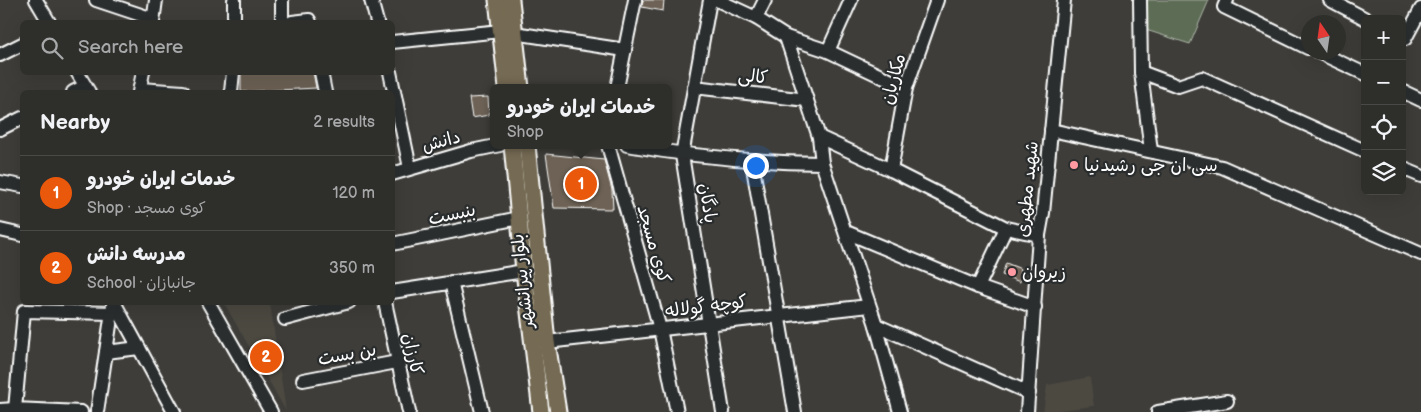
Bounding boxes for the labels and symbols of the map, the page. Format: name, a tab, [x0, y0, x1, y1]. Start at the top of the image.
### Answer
north arrow	[1301, 15, 1346, 60]
street label: مکاریان	[877, 51, 910, 107]
street label: کالی	[737, 64, 769, 89]
street label: دانش	[420, 126, 463, 157]
street label: شهید مطهری	[1012, 140, 1043, 238]
your location	[743, 153, 769, 179]
place label: سی ان جی رشیدنیا	[1084, 155, 1218, 176]
marker: سی ان جی رشیدنیا	[1068, 159, 1080, 171]
pin: 1	[565, 165, 597, 203]
street label: پادگان	[693, 181, 721, 225]
street label: بنبست	[426, 199, 478, 230]
street label: کوی مسجد	[632, 203, 675, 286]
street label: بلوار پیرانشهر	[507, 233, 539, 331]
place label: زیروان	[1022, 262, 1066, 283]
marker: زیروان	[1006, 266, 1018, 278]
street label: کوچه گولاله	[664, 291, 749, 323]
street label: کارزان	[398, 331, 427, 377]
pin: 2	[250, 338, 282, 376]
street label: بن بست	[316, 339, 378, 370]

